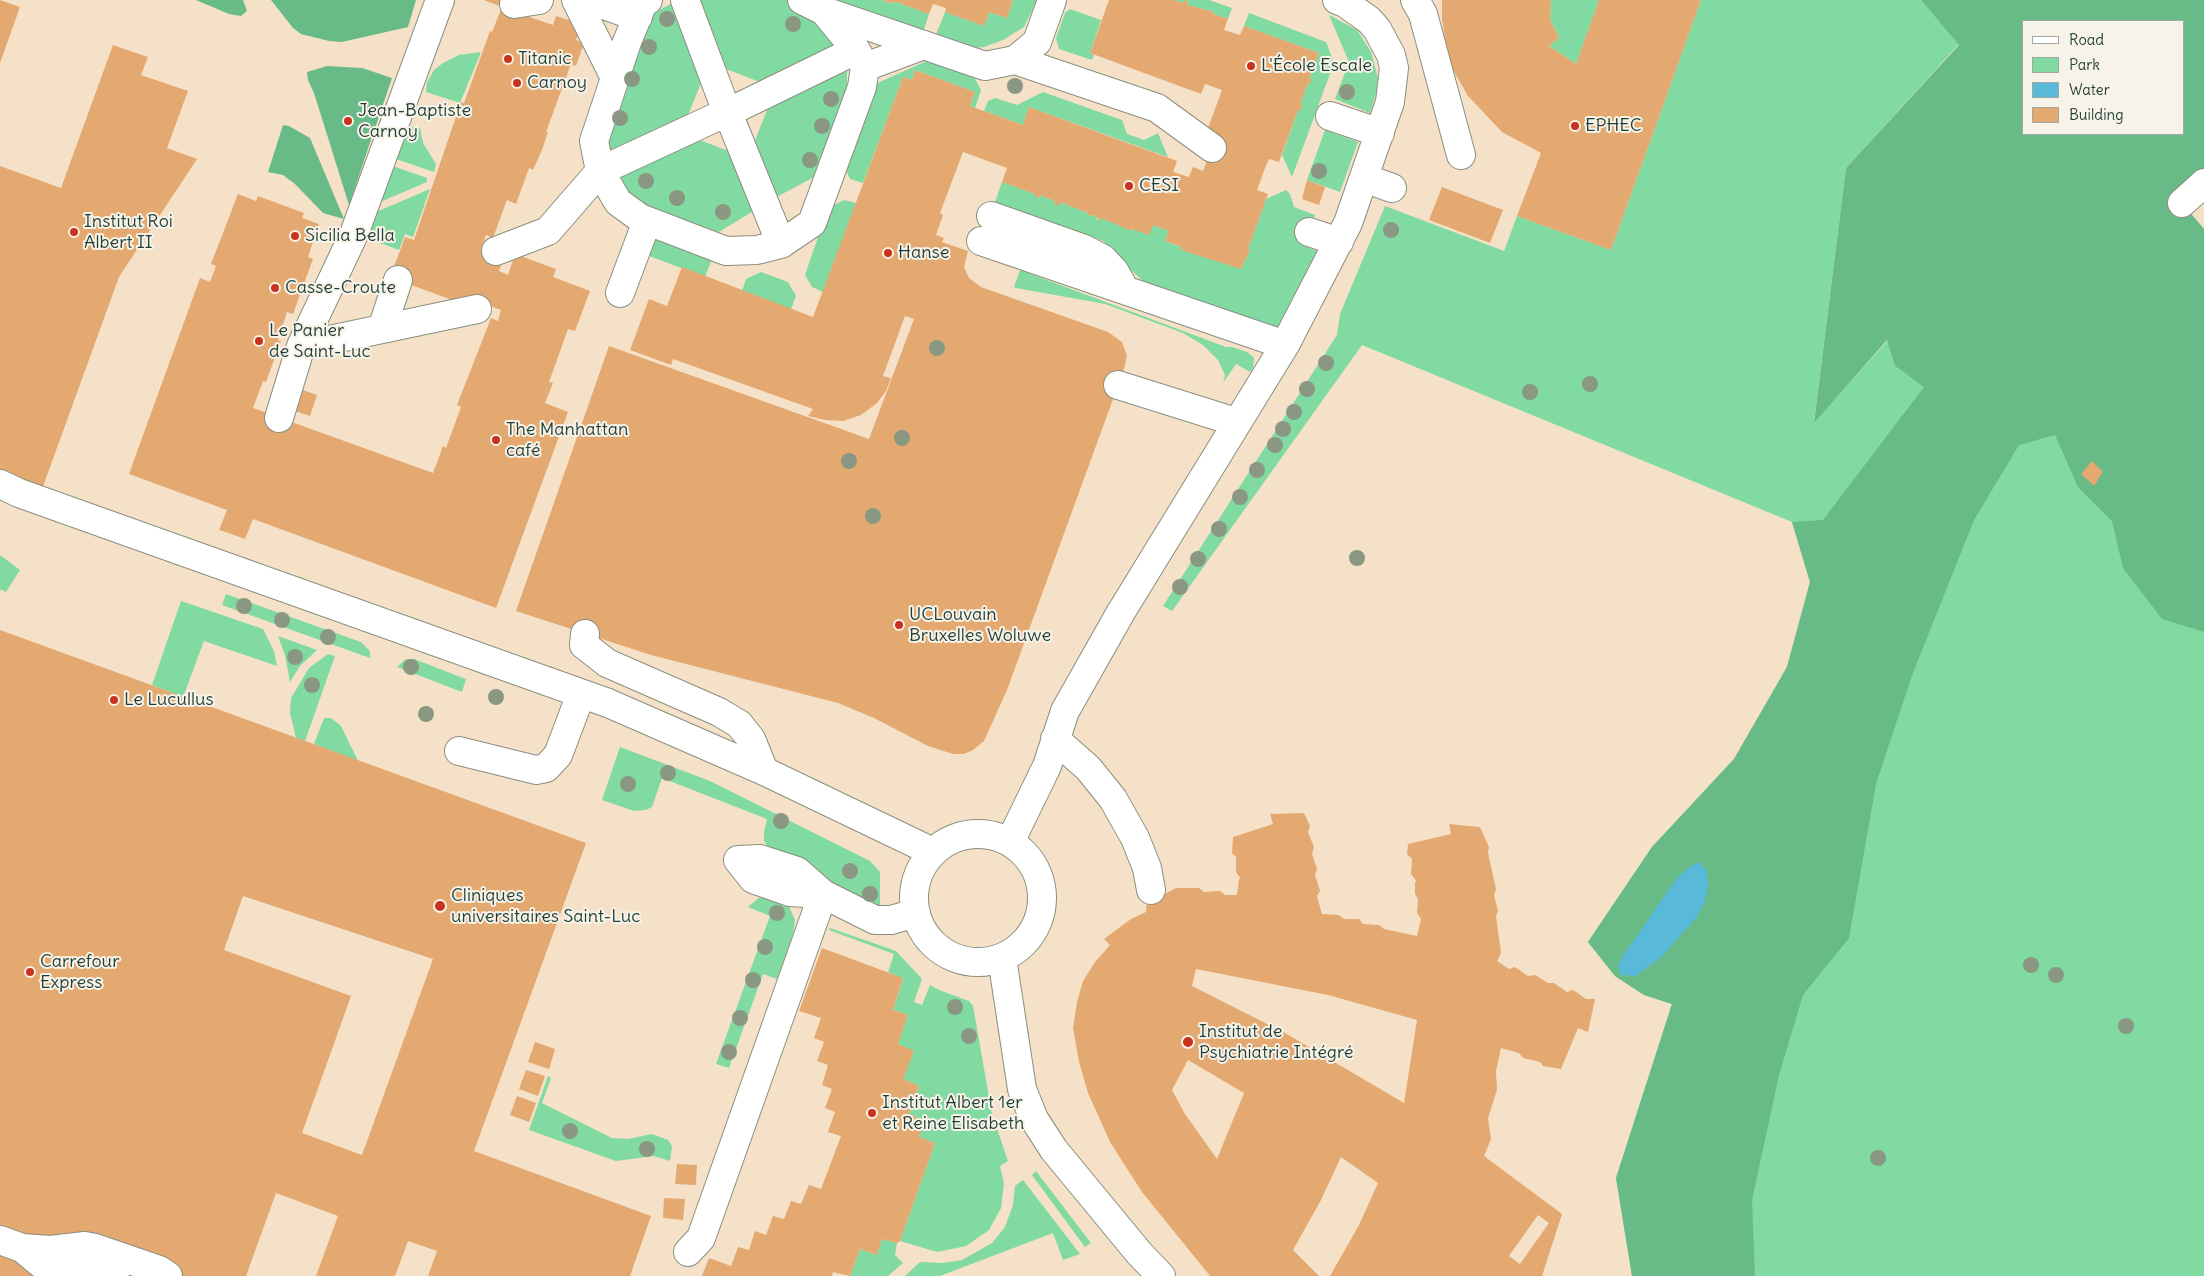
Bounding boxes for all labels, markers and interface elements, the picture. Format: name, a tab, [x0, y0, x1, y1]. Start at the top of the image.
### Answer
legend	[2022, 20, 2184, 135]
text: Road	[2069, 30, 2104, 49]
place label: Titanic	[518, 48, 571, 70]
marker: Titanic	[502, 53, 514, 65]
place label: L'École Escale	[1261, 55, 1372, 77]
text: Park	[2069, 55, 2100, 74]
marker: L'École Escale	[1245, 60, 1257, 72]
place label: Carnoy	[527, 72, 587, 94]
marker: Carnoy	[511, 77, 523, 89]
text: Water	[2069, 80, 2110, 99]
place label: Jean-Baptiste Carnoy	[358, 100, 471, 142]
text: Building	[2069, 105, 2124, 124]
marker: Jean-Baptiste Carnoy	[342, 115, 354, 127]
place label: EPHEC	[1585, 115, 1641, 137]
marker: EPHEC	[1569, 120, 1581, 132]
place label: CESI	[1139, 175, 1179, 197]
marker: CESI	[1123, 180, 1135, 192]
place label: Institut Roi Albert II	[84, 211, 173, 253]
place label: Sicilia Bella	[305, 225, 395, 247]
marker: Institut Roi Albert II	[68, 226, 80, 238]
marker: Sicilia Bella	[289, 230, 301, 242]
place label: Hanse	[898, 242, 950, 264]
marker: Hanse	[882, 247, 894, 259]
place label: Casse-Croute	[285, 277, 396, 299]
marker: Casse-Croute	[269, 282, 281, 294]
place label: Le Panier de Saint-Luc	[269, 320, 371, 362]
marker: Le Panier de Saint-Luc	[253, 335, 265, 347]
place label: The Manhattan café	[506, 419, 628, 462]
marker: The Manhattan café	[490, 434, 502, 446]
place label: UCLouvain Bruxelles Woluwe	[909, 604, 1051, 646]
marker: UCLouvain Bruxelles Woluwe	[893, 619, 905, 631]
place label: Le Lucullus	[124, 689, 214, 711]
marker: Le Lucullus	[108, 694, 120, 706]
place label: Cliniques universitaires Saint-Luc	[451, 885, 640, 928]
marker: Cliniques universitaires Saint-Luc	[433, 899, 447, 913]
place label: Carrefour Express	[40, 951, 119, 994]
marker: Carrefour Express	[24, 966, 36, 978]
place label: Institut de Psychiatrie Intégré	[1199, 1021, 1353, 1064]
marker: Institut de Psychiatrie Intégré	[1181, 1035, 1195, 1049]
place label: Institut Albert 1er et Reine Elisabeth	[882, 1092, 1024, 1134]
marker: Institut Albert 1er et Reine Elisabeth	[866, 1107, 878, 1119]

